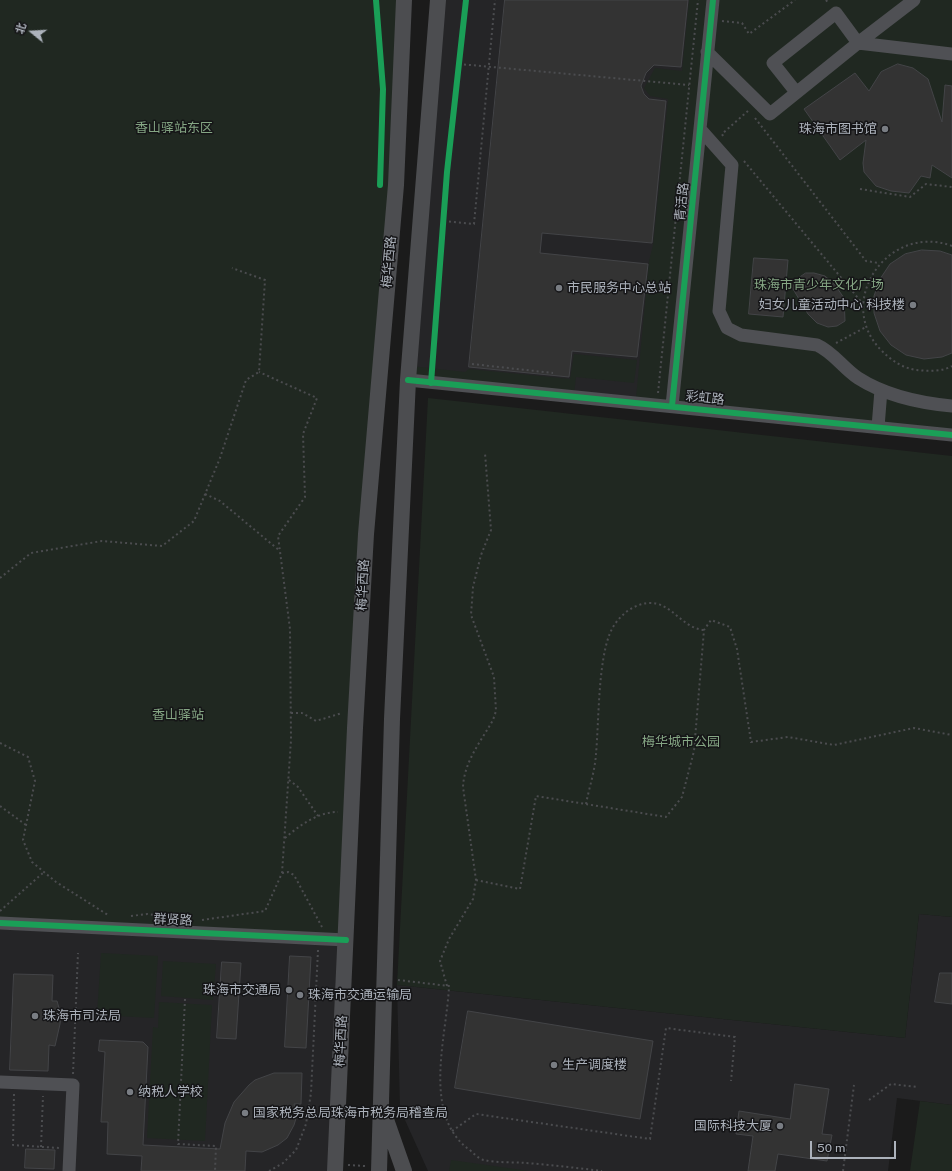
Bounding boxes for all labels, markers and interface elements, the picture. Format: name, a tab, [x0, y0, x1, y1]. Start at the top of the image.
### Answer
north arrow	[12, 12, 52, 52]
text: 北	[13, 21, 28, 35]
park label: 香山驿站东区	[135, 120, 213, 136]
place label: 珠海市图书馆	[799, 121, 877, 137]
marker: 珠海市图书馆	[880, 124, 890, 134]
street label: 青活路	[672, 182, 692, 222]
street label: 梅华西路	[379, 235, 399, 289]
park label: 珠海市青少年文化广场	[754, 277, 884, 293]
place label: 市民服务中心总站	[567, 280, 671, 296]
marker: 市民服务中心总站	[554, 283, 564, 293]
place label: 妇女儿童活动中心 科技楼	[759, 297, 905, 313]
marker: 妇女儿童活动中心 科技楼	[908, 300, 918, 310]
street label: 彩虹路	[685, 388, 725, 408]
street label: 梅华西路	[354, 559, 372, 611]
park label: 香山驿站	[152, 707, 204, 723]
park label: 梅华城市公园	[642, 734, 720, 750]
street label: 群贤路	[153, 911, 193, 929]
place label: 珠海市交通局	[203, 982, 281, 998]
marker: 珠海市交通局	[284, 985, 294, 995]
place label: 珠海市交通运输局	[308, 987, 412, 1003]
marker: 珠海市交通运输局	[295, 990, 305, 1000]
place label: 珠海市司法局	[43, 1008, 121, 1024]
marker: 珠海市司法局	[30, 1011, 40, 1021]
street label: 梅华西路	[332, 1015, 350, 1067]
place label: 生产调度楼	[562, 1057, 627, 1073]
marker: 生产调度楼	[549, 1060, 559, 1070]
place label: 纳税人学校	[138, 1084, 203, 1100]
marker: 纳税人学校	[125, 1087, 135, 1097]
place label: 国家税务总局珠海市税务局稽查局	[253, 1105, 448, 1121]
marker: 国家税务总局珠海市税务局稽查局	[240, 1108, 250, 1118]
place label: 国际科技大厦	[694, 1118, 772, 1134]
marker: 国际科技大厦	[775, 1121, 785, 1131]
scale bar	[812, 1133, 898, 1159]
text: 50 m	[817, 1141, 845, 1155]

